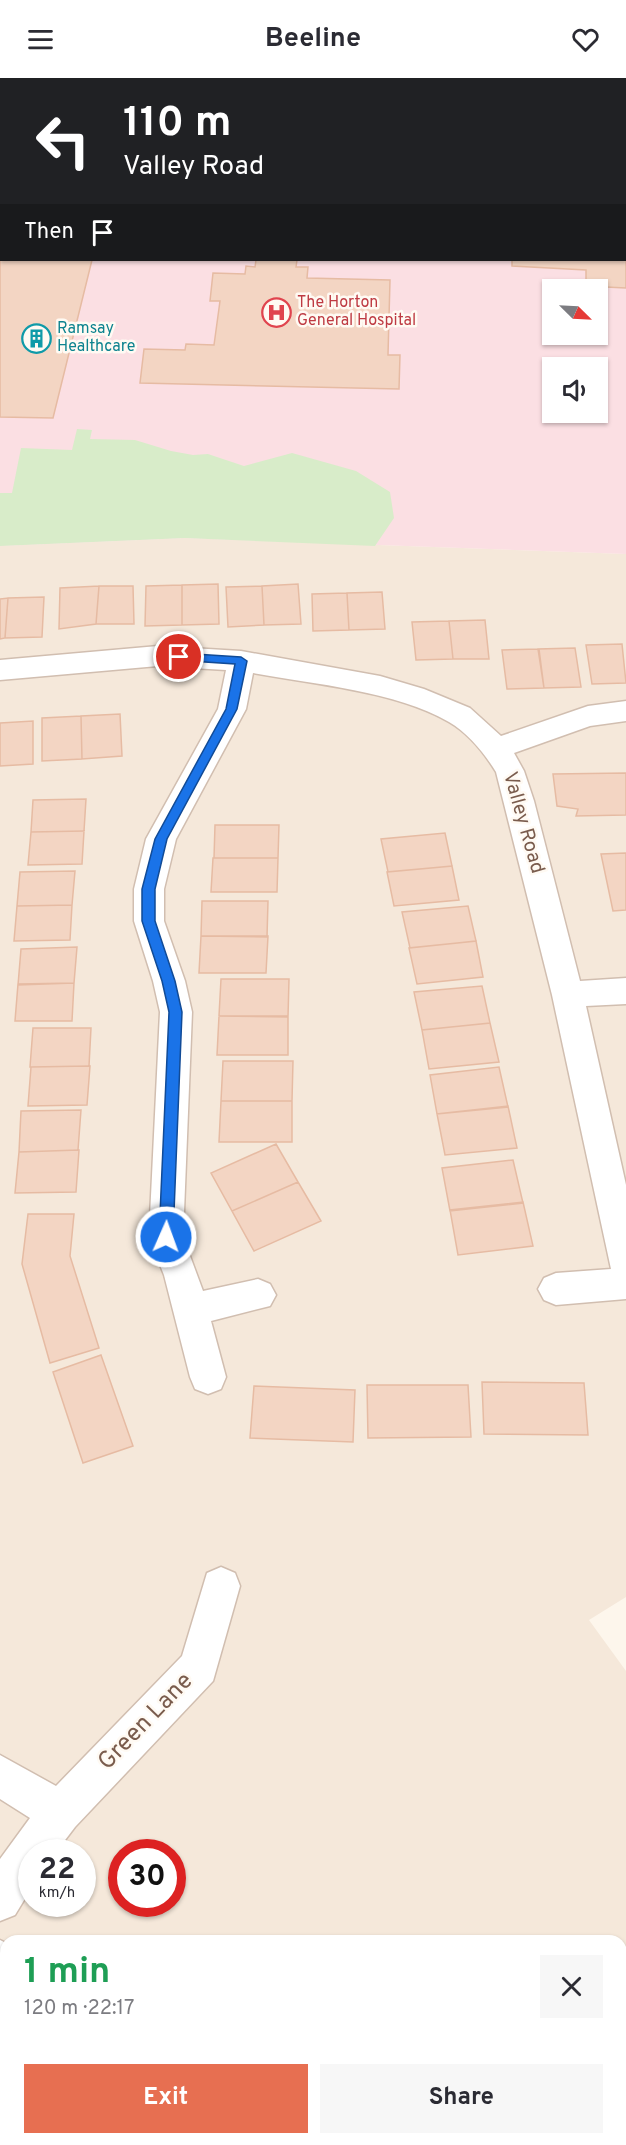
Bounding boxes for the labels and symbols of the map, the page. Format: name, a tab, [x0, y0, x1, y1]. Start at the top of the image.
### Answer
north arrow	[542, 279, 608, 345]
place label: The Horton General Hospital	[297, 293, 416, 331]
hospital icon: The Horton General Hospital	[260, 296, 292, 328]
place label: Ramsay Healthcare	[57, 319, 135, 357]
building icon: Ramsay Healthcare	[20, 322, 52, 354]
pin	[153, 631, 204, 682]
street label: Valley Road	[496, 769, 550, 877]
position arrow	[134, 1205, 198, 1269]
street label: Green Lane	[92, 1667, 200, 1777]
speed limit sign: 30	[108, 1839, 186, 1917]

